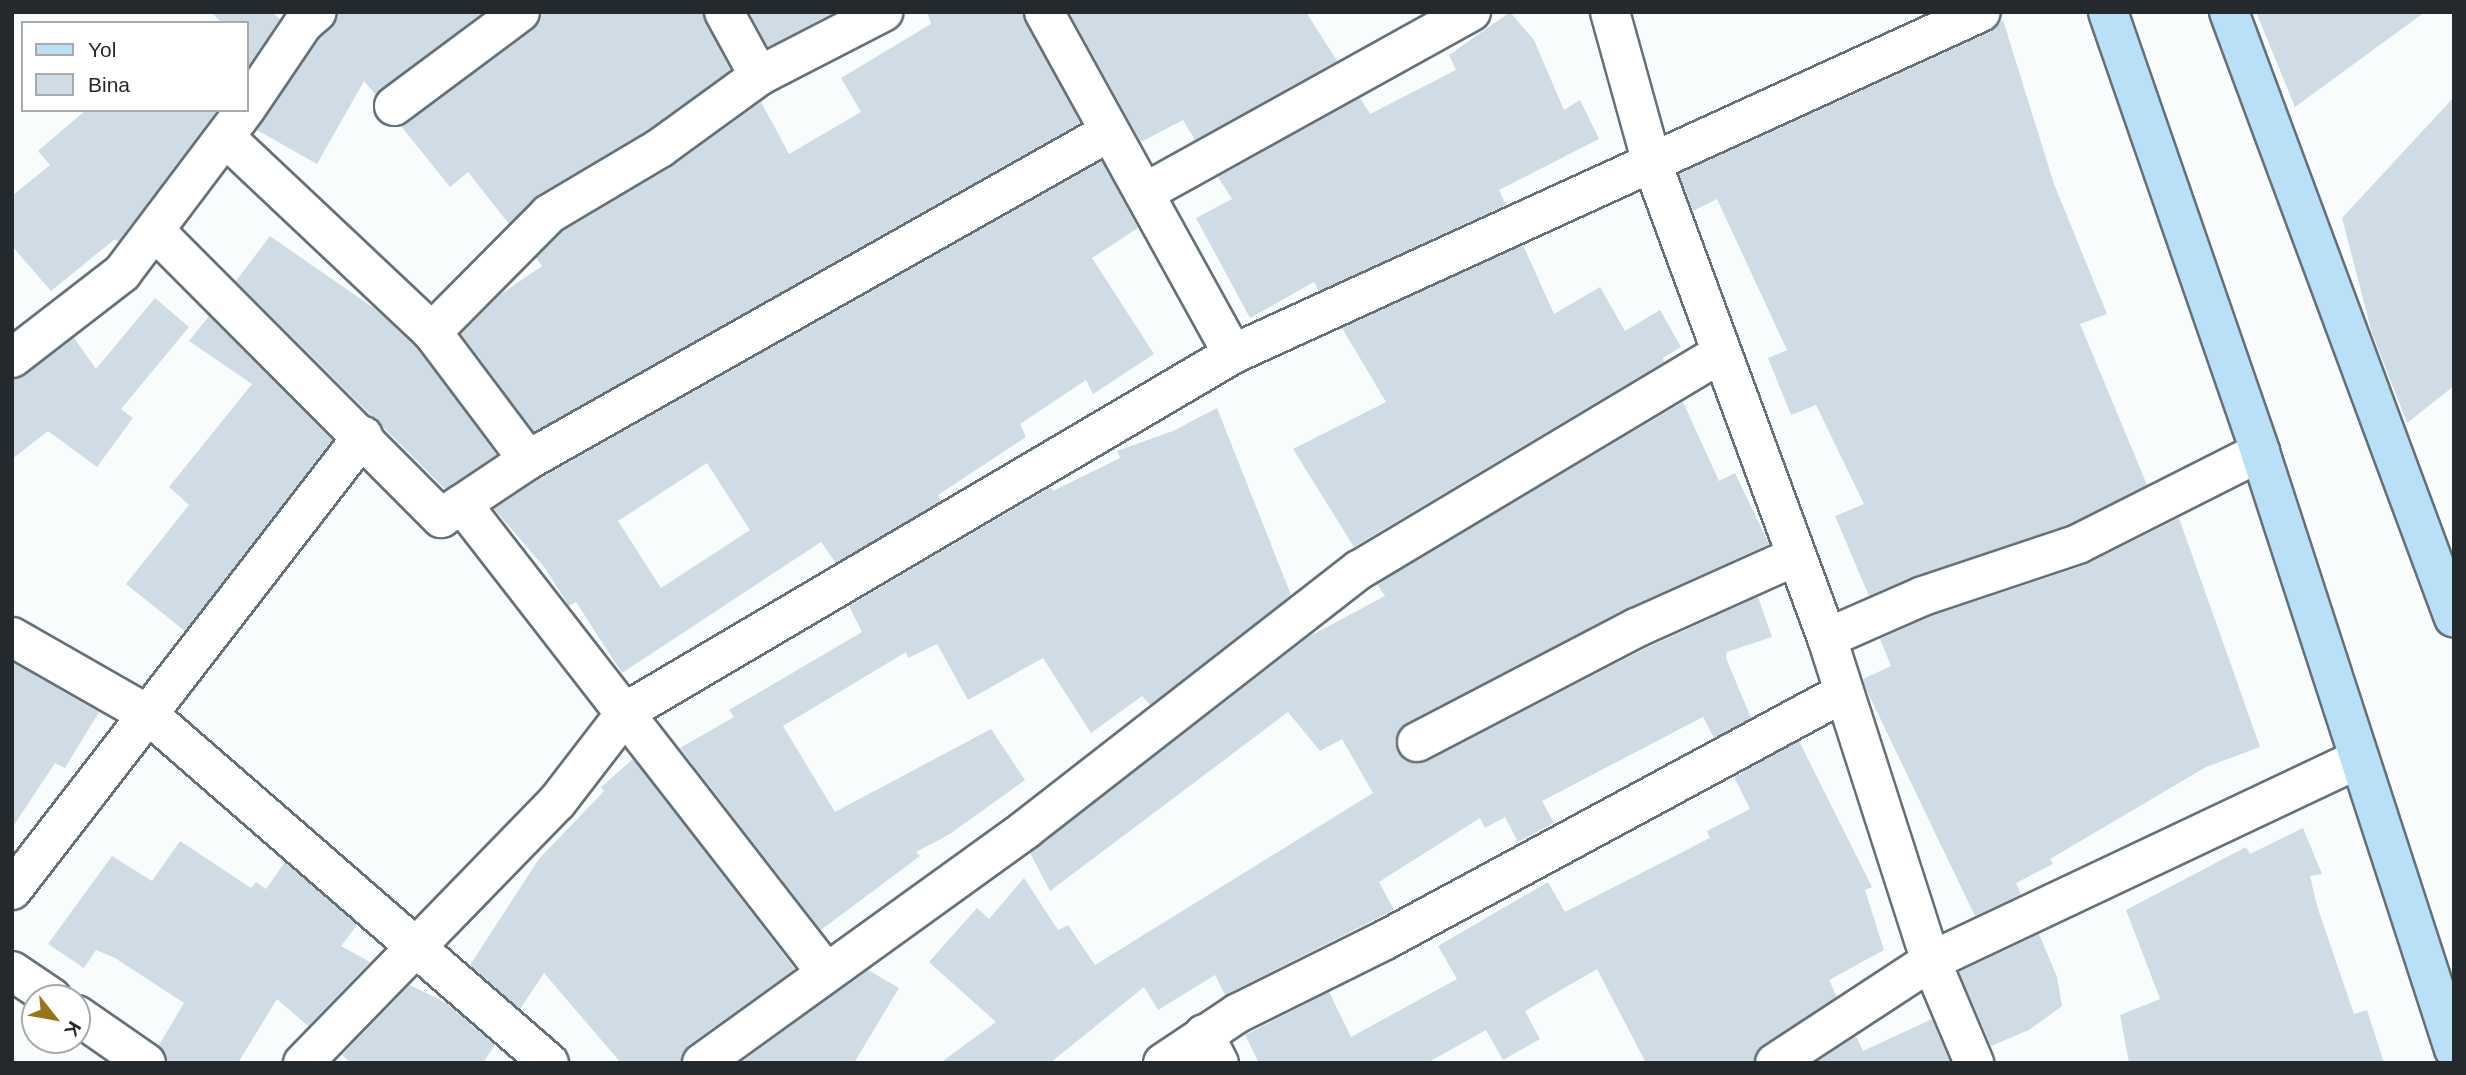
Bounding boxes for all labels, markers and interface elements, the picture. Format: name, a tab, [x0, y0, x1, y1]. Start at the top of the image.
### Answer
legend	[21, 21, 248, 112]
text: Yol	[88, 38, 116, 61]
text: Bina	[88, 73, 130, 96]
north arrow	[21, 984, 91, 1054]
text: K	[60, 1018, 85, 1040]

